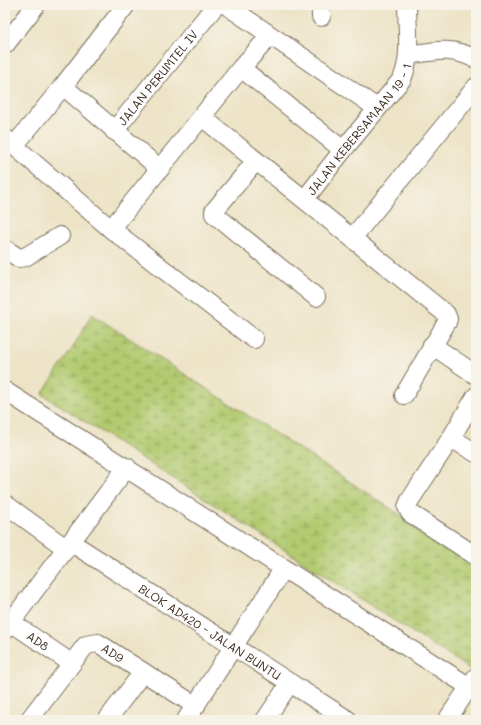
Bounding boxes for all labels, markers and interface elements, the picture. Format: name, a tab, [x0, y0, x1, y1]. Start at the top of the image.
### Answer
street label: JALAN PERUMTEL IV	[114, 26, 201, 128]
street label: JALAN KEBERSAMAAN 19 - 1	[303, 62, 415, 198]
street label: BLOK AD420 - JALAN BUNTU	[136, 580, 284, 683]
street label: AD8	[24, 627, 52, 654]
street label: AD9	[99, 639, 127, 666]

